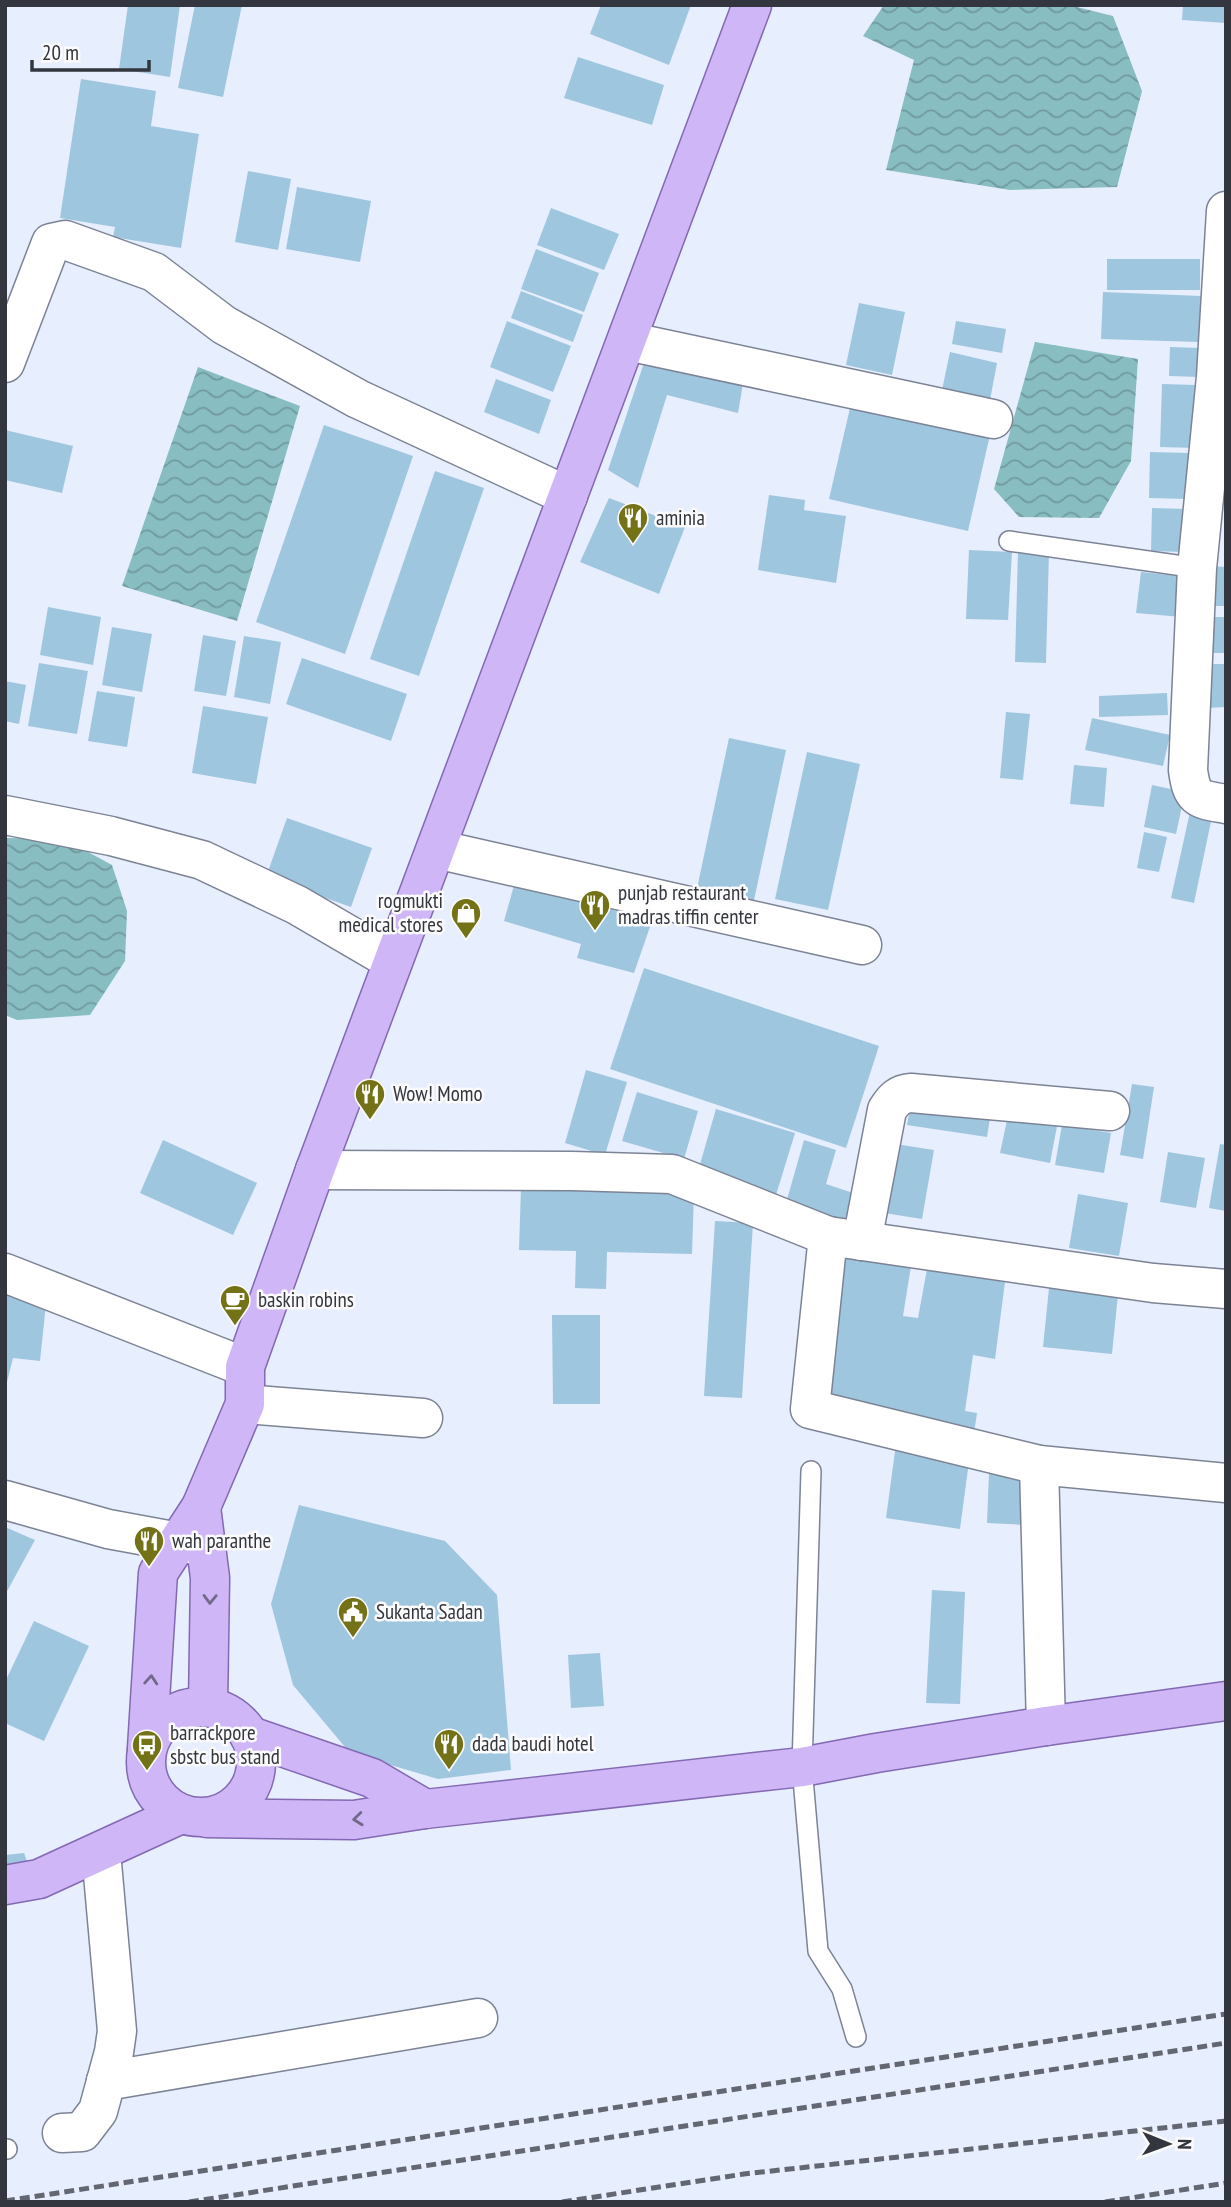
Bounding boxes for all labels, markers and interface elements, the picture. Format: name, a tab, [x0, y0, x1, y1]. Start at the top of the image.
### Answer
scale bar	[32, 28, 149, 72]
text: 20 m	[42, 39, 79, 66]
restaurant icon: aminia	[616, 501, 650, 545]
place label: aminia	[656, 504, 705, 531]
place label: punjab restaurant madras tiffin center	[618, 879, 759, 930]
place label: rogmukti medical stores	[338, 887, 443, 938]
restaurant icon: punjab restaurant madras tiffin center	[578, 888, 612, 932]
shop icon: rogmukti medical stores	[449, 896, 483, 940]
restaurant icon: Wow! Momo	[353, 1077, 387, 1121]
place label: Wow! Momo	[393, 1080, 482, 1107]
cafe icon: baskin robins	[218, 1283, 252, 1327]
place label: baskin robins	[258, 1286, 354, 1313]
restaurant icon: wah paranthe	[132, 1524, 166, 1568]
place label: wah paranthe	[172, 1527, 271, 1554]
one-way arrow	[202, 1594, 218, 1605]
public building icon: Sukanta Sadan	[336, 1595, 370, 1639]
place label: Sukanta Sadan	[376, 1598, 483, 1625]
one-way arrow	[144, 1674, 159, 1685]
place label: barrackpore sbstc bus stand	[170, 1719, 280, 1770]
restaurant icon: dada baudi hotel	[432, 1727, 466, 1771]
bus stop icon: barrackpore sbstc bus stand	[130, 1728, 164, 1772]
place label: dada baudi hotel	[472, 1730, 594, 1757]
one-way arrow	[352, 1811, 363, 1826]
north arrow	[1133, 2109, 1203, 2179]
text: N	[1173, 2139, 1197, 2150]

